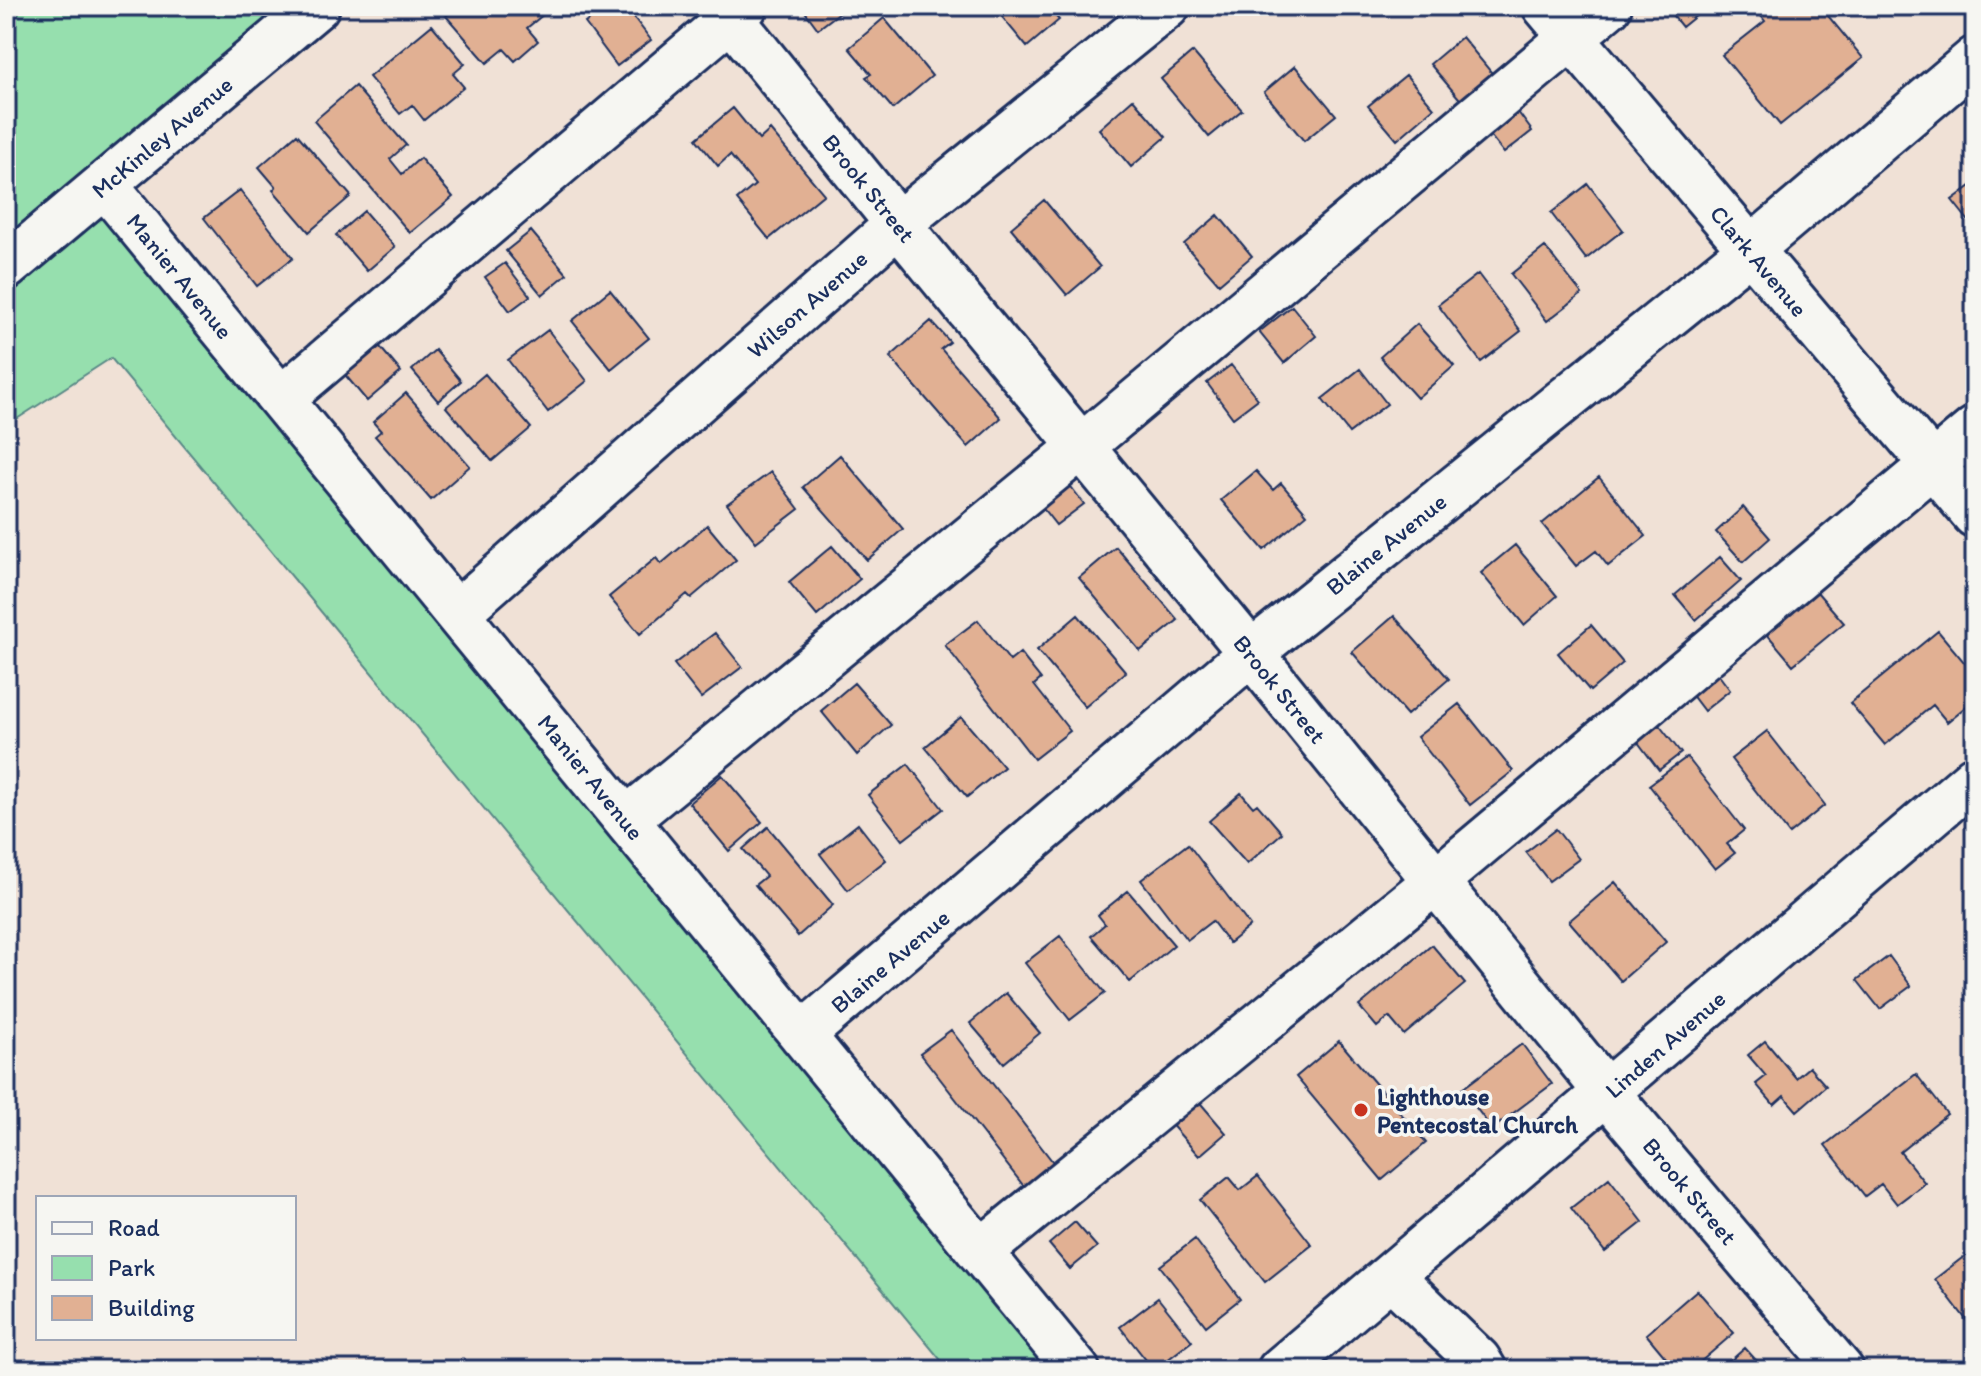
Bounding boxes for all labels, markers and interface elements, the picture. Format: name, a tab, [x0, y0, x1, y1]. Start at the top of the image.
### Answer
street label: McKinley Avenue	[86, 70, 238, 204]
street label: Brook Street	[816, 128, 922, 248]
street label: Clark Avenue	[1704, 199, 1814, 323]
street label: Manier Avenue	[121, 207, 239, 345]
street label: Wilson Avenue	[741, 244, 873, 364]
street label: Blaine Avenue	[1320, 487, 1452, 601]
street label: Brook Street	[1227, 629, 1333, 749]
street label: Manier Avenue	[532, 708, 650, 846]
street label: Blaine Avenue	[824, 903, 956, 1019]
street label: Linden Avenue	[1599, 984, 1731, 1104]
place label: Lighthouse Pentecostal Church	[1377, 1082, 1579, 1139]
marker: Lighthouse Pentecostal Church	[1352, 1101, 1370, 1119]
street label: Brook Street	[1637, 1131, 1743, 1251]
legend	[36, 1196, 296, 1340]
text: Road	[108, 1213, 160, 1242]
text: Park	[108, 1253, 155, 1282]
text: Building	[108, 1293, 195, 1322]

